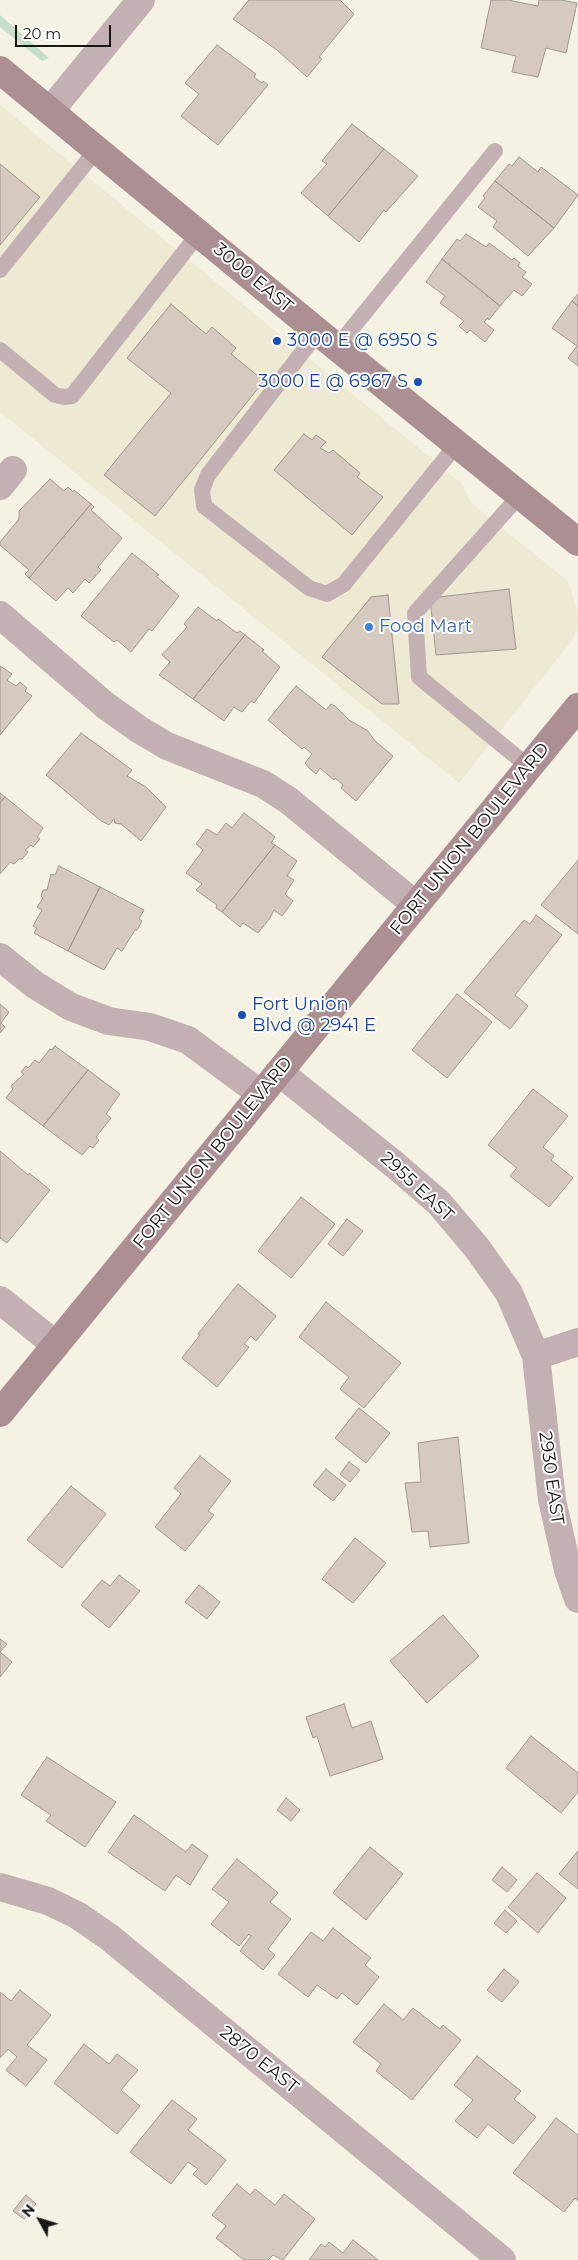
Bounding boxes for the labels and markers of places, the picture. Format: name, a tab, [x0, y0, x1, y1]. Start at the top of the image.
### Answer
place label: 3000 E @ 6950 S	[287, 330, 437, 352]
marker: 3000 E @ 6950 S	[271, 335, 283, 347]
place label: 3000 E @ 6967 S	[258, 371, 408, 393]
marker: 3000 E @ 6967 S	[412, 376, 424, 388]
place label: Food Mart	[379, 616, 472, 638]
marker: Food Mart	[363, 621, 375, 633]
place label: Fort Union Blvd @ 2941 E	[252, 994, 376, 1036]
marker: Fort Union Blvd @ 2941 E	[236, 1009, 248, 1021]

